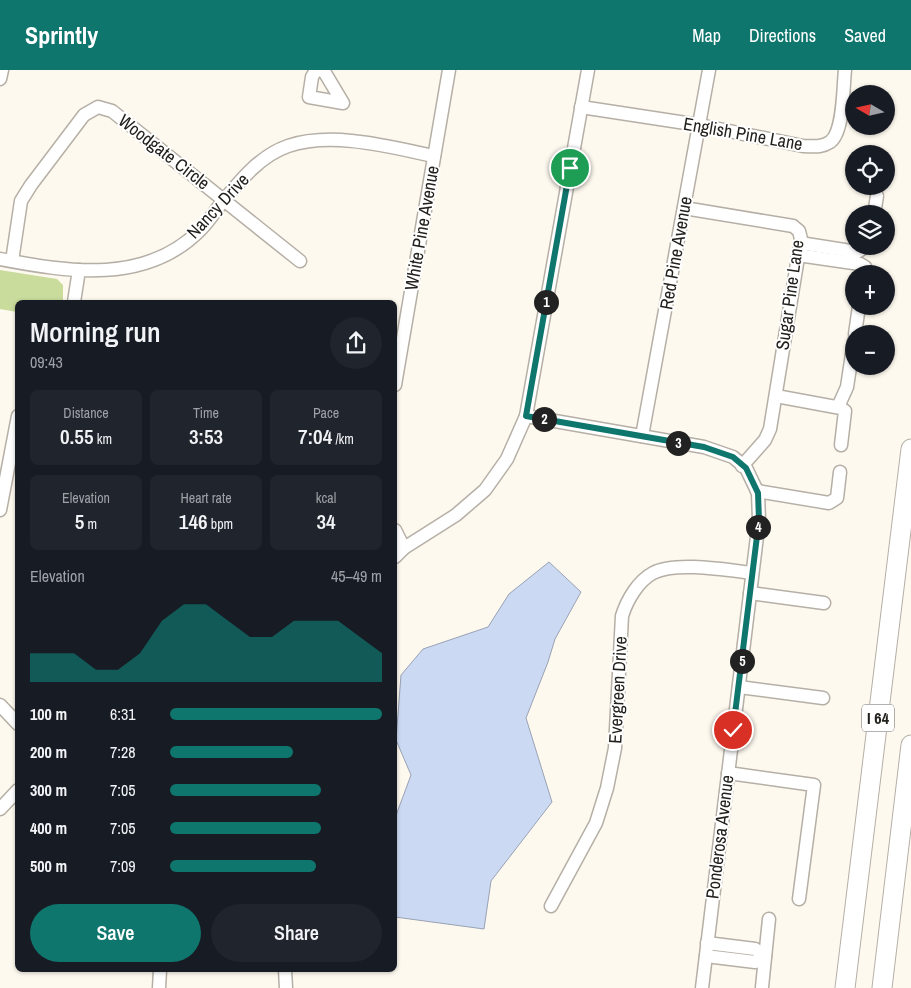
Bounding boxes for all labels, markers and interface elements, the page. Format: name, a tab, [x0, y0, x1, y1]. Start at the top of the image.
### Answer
text: Sprintly	[25, 19, 98, 51]
text: Map	[692, 23, 721, 48]
text: Directions	[749, 23, 816, 48]
text: Saved	[844, 23, 886, 48]
north arrow	[845, 85, 895, 135]
map controls	[845, 85, 895, 375]
street label: Woodgate Circle	[113, 108, 215, 195]
street label: English Pine Lane	[682, 111, 805, 156]
button: locate	[845, 145, 895, 195]
pin	[549, 147, 591, 189]
icon: arrive	[556, 154, 584, 182]
street label: White Pine Avenue	[398, 164, 445, 292]
street label: Nancy Drive	[181, 167, 254, 244]
street label: Red Pine Avenue	[653, 194, 698, 312]
button: layers	[845, 205, 895, 255]
street label: Sugar Pine Lane	[769, 238, 810, 352]
button: +	[845, 265, 895, 315]
pin: 1	[534, 290, 558, 314]
text: 1	[543, 293, 550, 311]
text: Morning run	[30, 313, 161, 351]
button: share	[330, 317, 382, 369]
button: −	[845, 325, 895, 375]
text: 09:43	[30, 351, 63, 373]
text: Distance	[63, 404, 109, 422]
text: Time	[193, 404, 219, 422]
text: Pace	[313, 404, 339, 422]
pin: 2	[532, 406, 556, 432]
text: 2	[541, 410, 548, 428]
text: 0.55	[60, 422, 94, 451]
text: 3:53	[189, 422, 223, 451]
text: 7:04	[298, 422, 332, 451]
text: km	[94, 430, 112, 448]
text: /km	[332, 430, 354, 448]
pin: 3	[666, 430, 690, 456]
text: 3	[675, 434, 682, 452]
text: Elevation	[62, 489, 110, 507]
text: Heart rate	[180, 489, 232, 507]
text: kcal	[316, 489, 336, 507]
text: 5	[75, 507, 84, 536]
text: 146	[179, 507, 208, 536]
text: 34	[316, 507, 336, 536]
pin: 4	[746, 514, 770, 540]
text: m	[84, 515, 97, 533]
text: bpm	[208, 515, 233, 533]
text: 4	[755, 518, 762, 536]
text: Elevation	[30, 565, 85, 587]
text: 45–49 m	[331, 565, 382, 587]
street label: Evergreen Drive	[602, 636, 633, 744]
pin: 5	[730, 648, 754, 674]
text: 5	[739, 652, 746, 670]
text: 100 m	[30, 703, 67, 725]
text: 6:31	[110, 703, 136, 725]
road number: I 64	[862, 704, 894, 731]
pin	[712, 709, 754, 751]
icon: check	[719, 716, 747, 744]
text: 200 m	[30, 741, 67, 763]
text: 7:28	[110, 741, 136, 763]
street label: Ponderosa Avenue	[700, 774, 739, 900]
text: 300 m	[30, 779, 67, 801]
text: 7:05	[110, 779, 136, 801]
text: 400 m	[30, 817, 67, 839]
text: 7:05	[110, 817, 136, 839]
text: 500 m	[30, 855, 67, 877]
text: 7:09	[110, 855, 136, 877]
button: Save	[30, 904, 201, 962]
button: Share	[211, 904, 382, 962]

